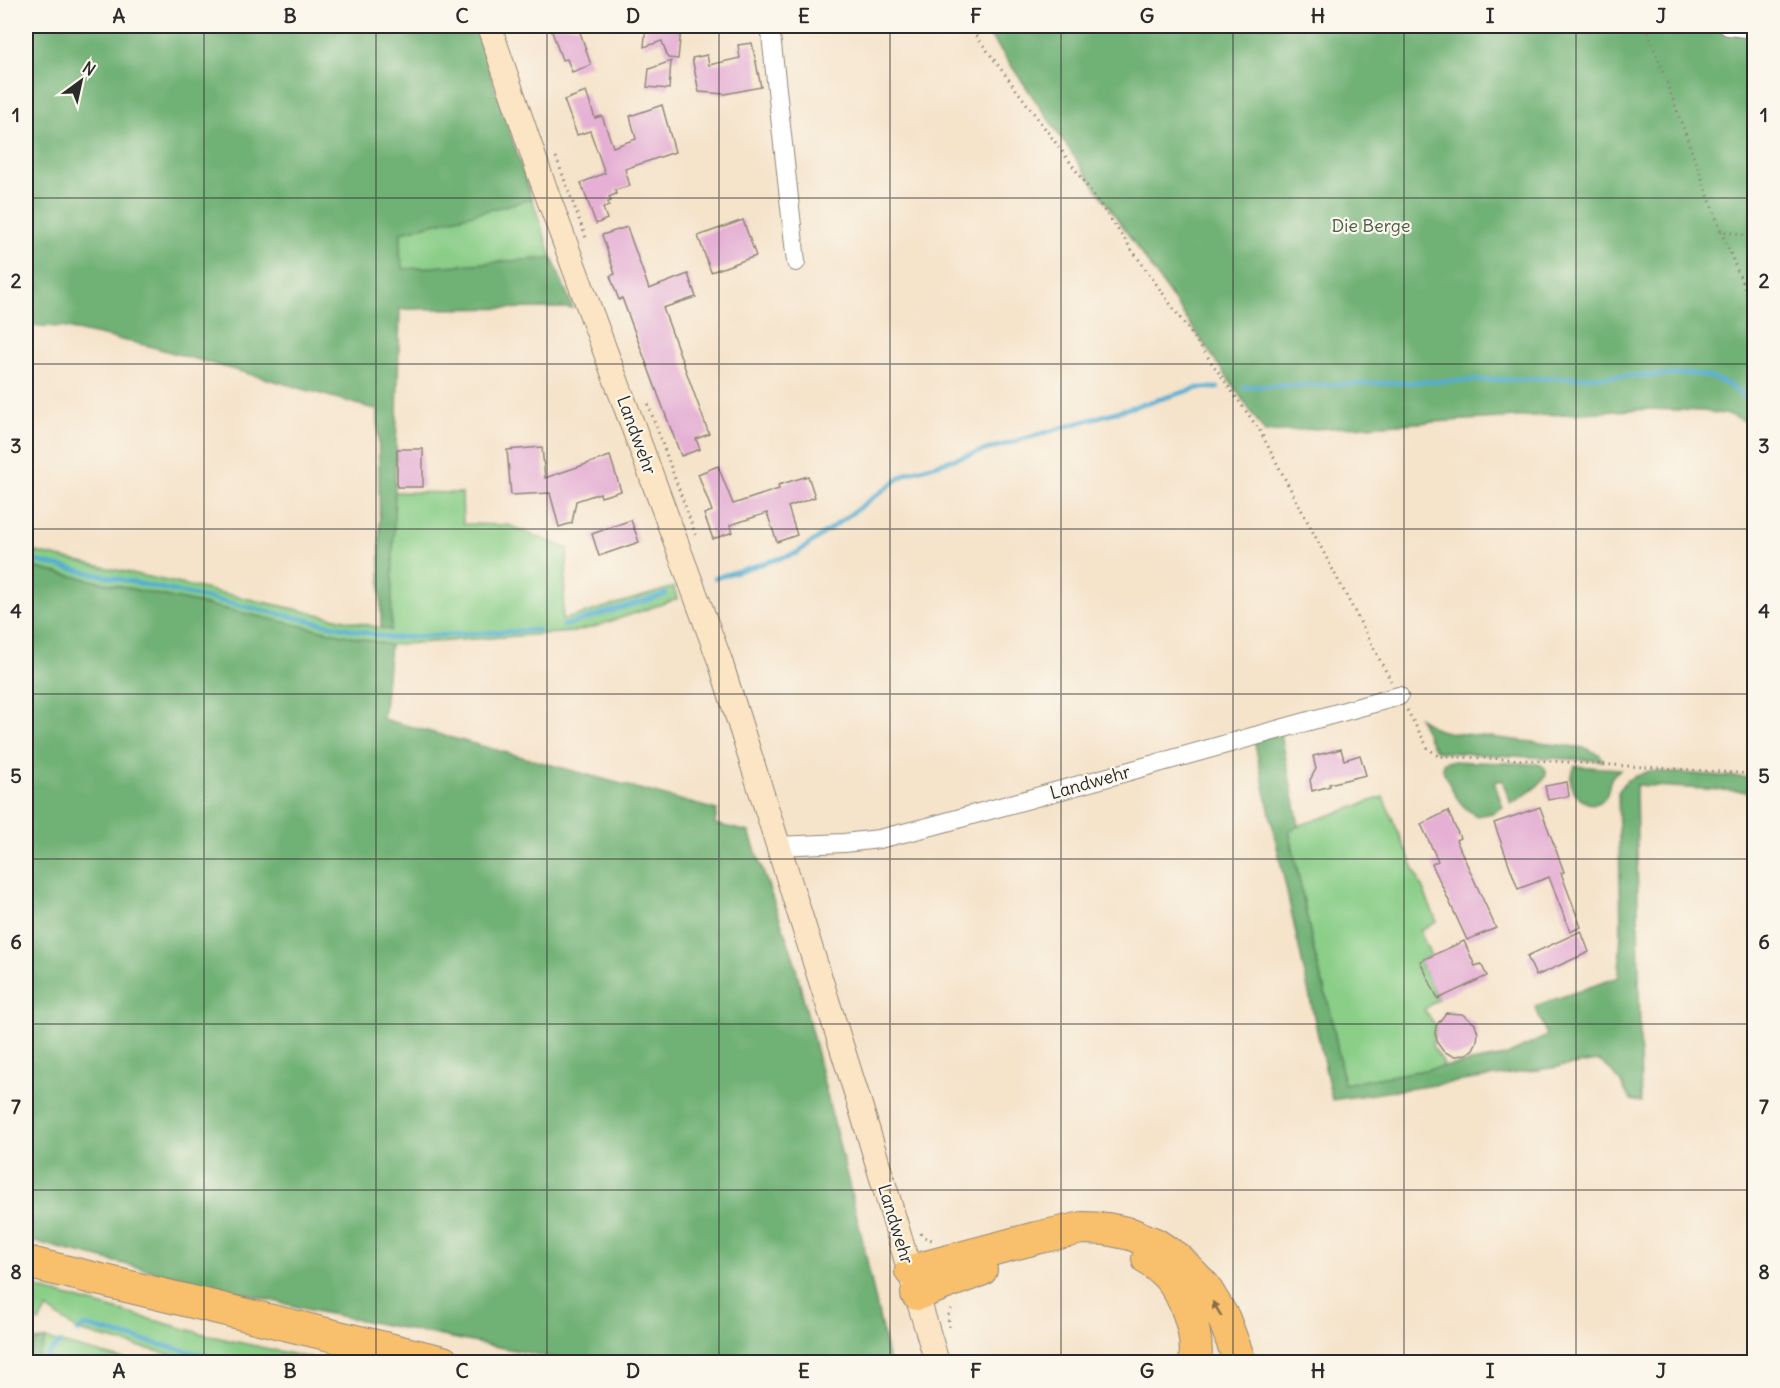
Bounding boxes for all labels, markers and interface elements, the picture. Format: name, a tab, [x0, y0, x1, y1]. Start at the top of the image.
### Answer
text: A	[113, 3, 126, 28]
text: B	[283, 3, 297, 28]
text: C	[455, 3, 469, 28]
text: D	[626, 3, 640, 28]
text: E	[798, 3, 810, 28]
text: F	[970, 3, 982, 28]
text: G	[1140, 3, 1154, 28]
text: H	[1311, 3, 1325, 28]
text: I	[1486, 3, 1495, 28]
text: J	[1656, 3, 1667, 28]
north arrow	[51, 51, 111, 111]
text: N	[79, 57, 99, 80]
text: 1	[12, 102, 20, 127]
text: 1	[1760, 102, 1768, 127]
park label: Die Berge	[1331, 214, 1411, 237]
text: 2	[11, 268, 22, 293]
text: 2	[1759, 268, 1770, 293]
street label: Landwehr	[612, 392, 662, 478]
text: 3	[10, 433, 22, 458]
text: 3	[1758, 433, 1770, 458]
text: 4	[10, 598, 22, 623]
text: 4	[1758, 598, 1770, 623]
street label: Landwehr	[1047, 759, 1133, 804]
text: 5	[10, 763, 22, 788]
text: 5	[1758, 763, 1770, 788]
text: 6	[10, 929, 22, 954]
text: 6	[1758, 929, 1770, 954]
text: 7	[11, 1094, 21, 1119]
text: 7	[1759, 1094, 1769, 1119]
street label: Landwehr	[873, 1181, 919, 1267]
text: 8	[10, 1259, 22, 1284]
text: 8	[1758, 1259, 1770, 1284]
one-way arrow	[1212, 1301, 1223, 1317]
text: A	[113, 1358, 126, 1383]
text: B	[283, 1358, 297, 1383]
text: C	[455, 1358, 469, 1383]
text: D	[626, 1358, 640, 1383]
text: E	[798, 1358, 810, 1383]
text: F	[970, 1358, 982, 1383]
text: G	[1140, 1358, 1154, 1383]
text: H	[1311, 1358, 1325, 1383]
text: I	[1486, 1358, 1495, 1383]
text: J	[1656, 1358, 1667, 1383]

